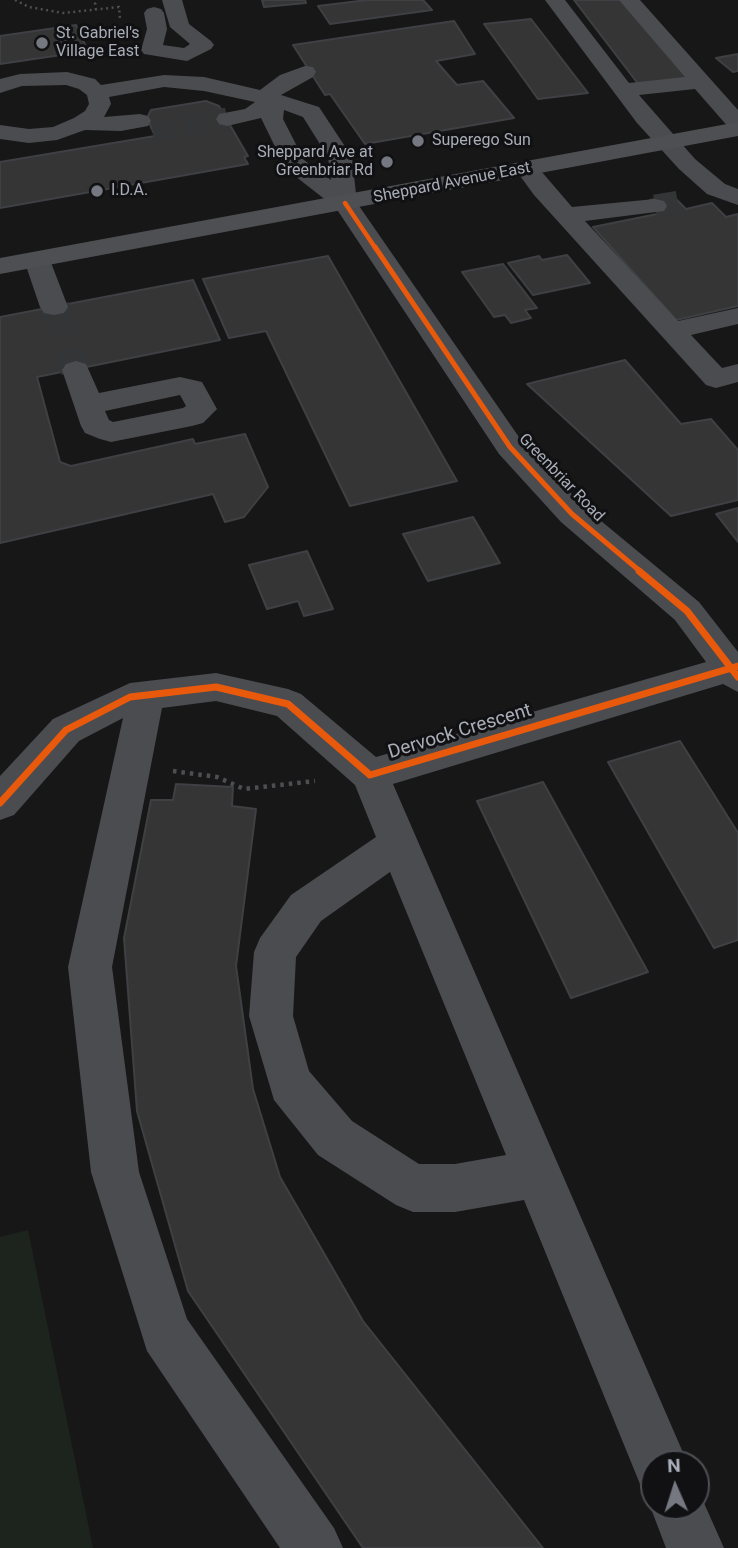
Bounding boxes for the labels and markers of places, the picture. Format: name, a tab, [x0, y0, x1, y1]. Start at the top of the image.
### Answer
place label: St. Gabriel's Village East	[56, 24, 140, 62]
marker: St. Gabriel's Village East	[34, 35, 50, 51]
place label: Superego Sun	[432, 131, 531, 151]
marker: Superego Sun	[410, 133, 426, 149]
place label: Sheppard Ave at Greenbriar Rd	[257, 143, 373, 181]
marker: Sheppard Ave at Greenbriar Rd	[379, 154, 395, 170]
place label: I.D.A.	[111, 181, 148, 201]
marker: I.D.A.	[89, 183, 105, 199]

